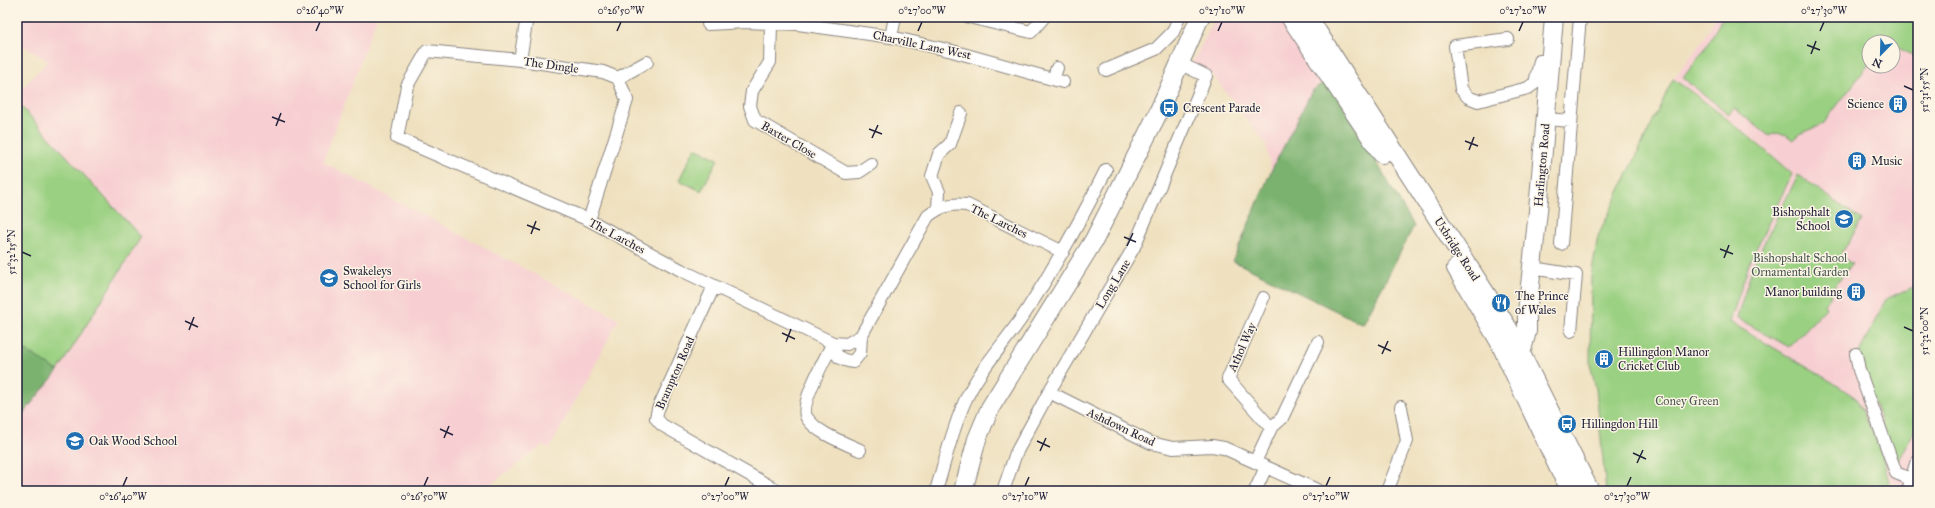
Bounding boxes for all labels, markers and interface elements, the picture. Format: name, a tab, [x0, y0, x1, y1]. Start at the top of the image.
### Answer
text: 0°26'40"W	[296, 5, 344, 17]
text: 0°26'50"W	[598, 5, 645, 17]
text: 0°27'00"W	[898, 5, 946, 17]
text: 0°27'10"W	[1199, 5, 1245, 17]
text: 0°27'20"W	[1500, 5, 1547, 17]
text: 0°27'30"W	[1801, 5, 1847, 17]
street label: Charville Lane West	[872, 28, 973, 62]
north arrow	[1861, 34, 1901, 74]
street label: The Dingle	[522, 54, 579, 77]
text: N	[1870, 55, 1884, 71]
text: 51°31'55"N	[1919, 67, 1931, 113]
building icon: Science	[1887, 93, 1909, 115]
bus stop icon: Crescent Parade	[1158, 97, 1180, 119]
place label: Science	[1847, 97, 1884, 111]
place label: Crescent Parade	[1183, 101, 1261, 115]
street label: Baxter Close	[759, 119, 819, 161]
street label: Harlington Road	[1531, 123, 1554, 207]
building icon: Music	[1846, 150, 1868, 172]
place label: Music	[1871, 154, 1902, 168]
street label: The Larches	[968, 201, 1030, 241]
place label: Bishopshalt School	[1772, 205, 1831, 233]
school or university icon: Bishopshalt School	[1833, 208, 1855, 230]
street label: The Larches	[586, 215, 648, 257]
street label: Uxbridge Road	[1430, 215, 1483, 284]
text: 51°32'15"N	[6, 229, 18, 275]
park label: Bishopshalt School Ornamental Garden	[1751, 251, 1849, 279]
street label: Long Lane	[1093, 257, 1134, 312]
place label: Swakeleys School for Girls	[343, 264, 421, 292]
school or university icon: Swakeleys School for Girls	[318, 267, 340, 289]
building icon: Manor building	[1845, 281, 1867, 303]
place label: Manor building	[1765, 285, 1842, 300]
place label: The Prince of Wales	[1515, 289, 1569, 317]
restaurant icon: The Prince of Wales	[1490, 292, 1512, 314]
text: 51°32'00"N	[1919, 306, 1931, 355]
street label: Athol Way	[1225, 320, 1259, 375]
street label: Brampton Road	[653, 334, 697, 412]
place label: Hillingdon Manor Cricket Club	[1618, 345, 1710, 373]
building icon: Hillingdon Manor Cricket Club	[1593, 348, 1615, 370]
park label: Coney Green	[1655, 394, 1719, 408]
street label: Ashdown Road	[1084, 405, 1157, 449]
bus stop icon: Hillingdon Hill	[1556, 413, 1578, 435]
place label: Hillingdon Hill	[1581, 417, 1659, 432]
school or university icon: Oak Wood School	[64, 430, 86, 452]
place label: Oak Wood School	[89, 434, 178, 448]
text: 0°26'40"W	[99, 491, 147, 503]
text: 0°26'50"W	[401, 491, 448, 503]
text: 0°27'00"W	[701, 491, 749, 503]
text: 0°27'10"W	[1002, 491, 1048, 503]
text: 0°27'20"W	[1303, 491, 1350, 503]
text: 0°27'30"W	[1604, 491, 1650, 503]

